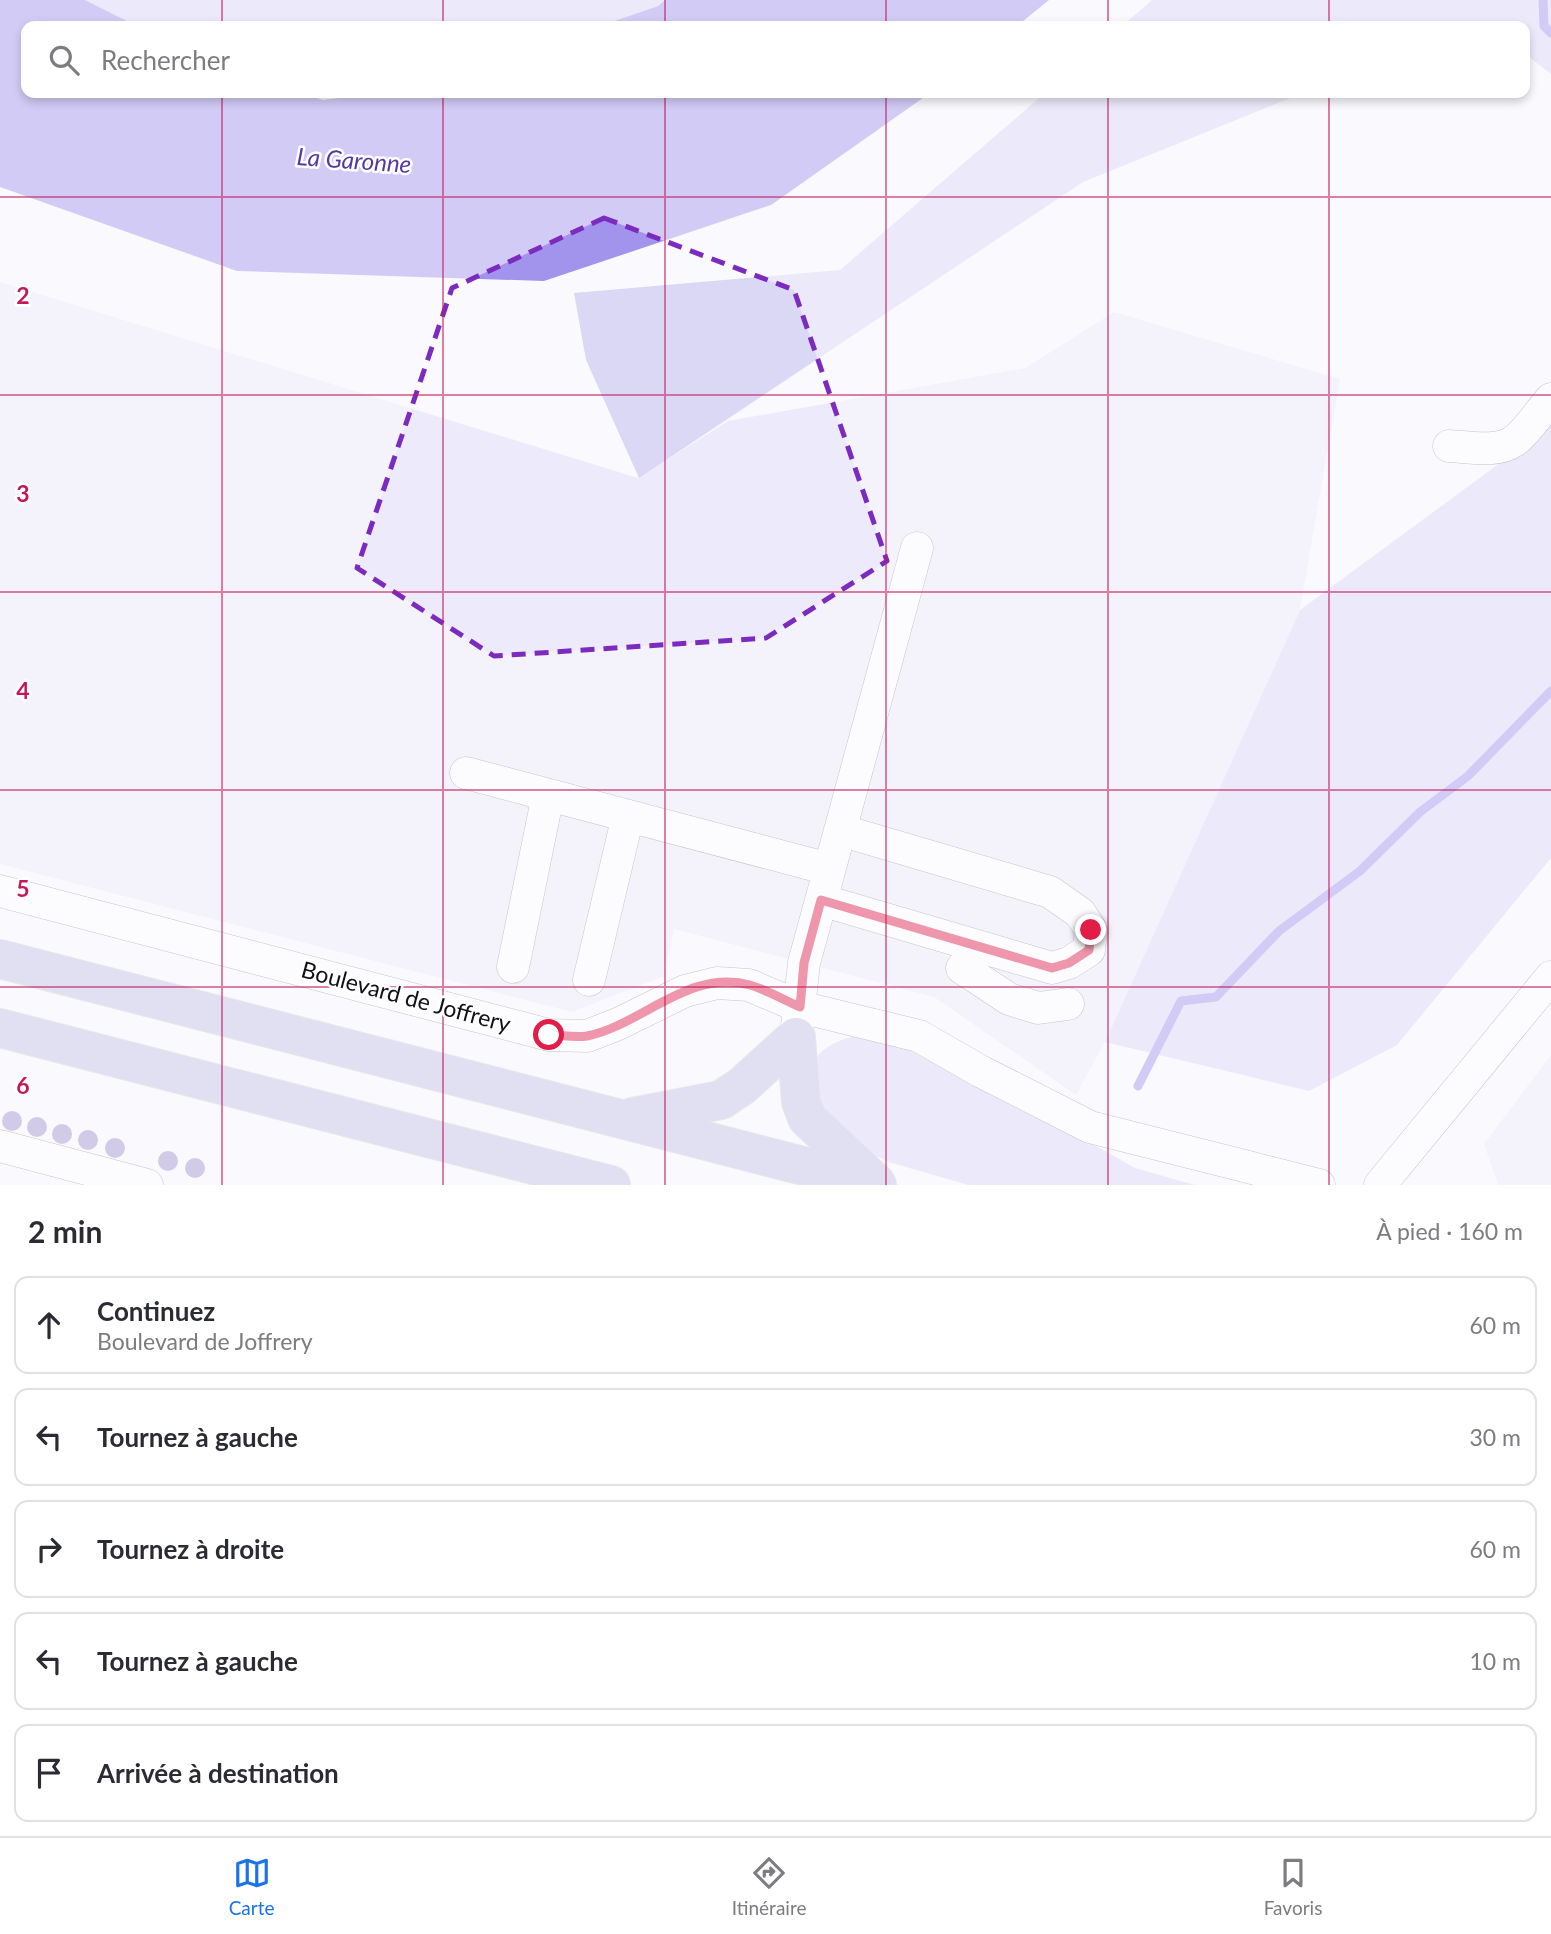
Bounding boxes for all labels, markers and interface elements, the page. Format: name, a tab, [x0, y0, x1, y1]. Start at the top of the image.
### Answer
search box	[21, 21, 1530, 98]
icon: search	[45, 41, 83, 79]
text: Rechercher	[101, 44, 230, 76]
water label: La Garonne	[296, 141, 412, 178]
text: 2	[16, 281, 30, 309]
text: 3	[16, 479, 30, 507]
text: 4	[16, 676, 30, 704]
text: 5	[16, 874, 30, 902]
route end	[1075, 914, 1106, 945]
street label: Boulevard de Joffrery	[299, 955, 514, 1037]
route start	[533, 1019, 564, 1050]
text: 6	[16, 1071, 30, 1099]
text: 2 min	[28, 1213, 102, 1249]
text: À pied · 160 m	[1376, 1217, 1523, 1245]
text: Continuez	[97, 1295, 215, 1327]
icon: ahead	[30, 1306, 68, 1344]
text: 60 m	[1470, 1311, 1521, 1339]
text: Boulevard de Joffrery	[97, 1327, 313, 1355]
icon: left	[30, 1418, 68, 1456]
text: Tournez à gauche	[97, 1421, 298, 1453]
text: 30 m	[1470, 1423, 1521, 1451]
icon: right	[30, 1530, 68, 1568]
text: Tournez à droite	[97, 1533, 284, 1565]
text: 60 m	[1470, 1535, 1521, 1563]
icon: left	[30, 1642, 68, 1680]
text: Tournez à gauche	[97, 1645, 298, 1677]
text: 10 m	[1470, 1647, 1521, 1675]
icon: arrive	[30, 1754, 68, 1792]
text: Arrivée à destination	[97, 1757, 339, 1789]
tab: Carte	[229, 1854, 274, 1919]
tab: Itinéraire	[732, 1854, 806, 1919]
tab: Favoris	[1264, 1854, 1322, 1919]

